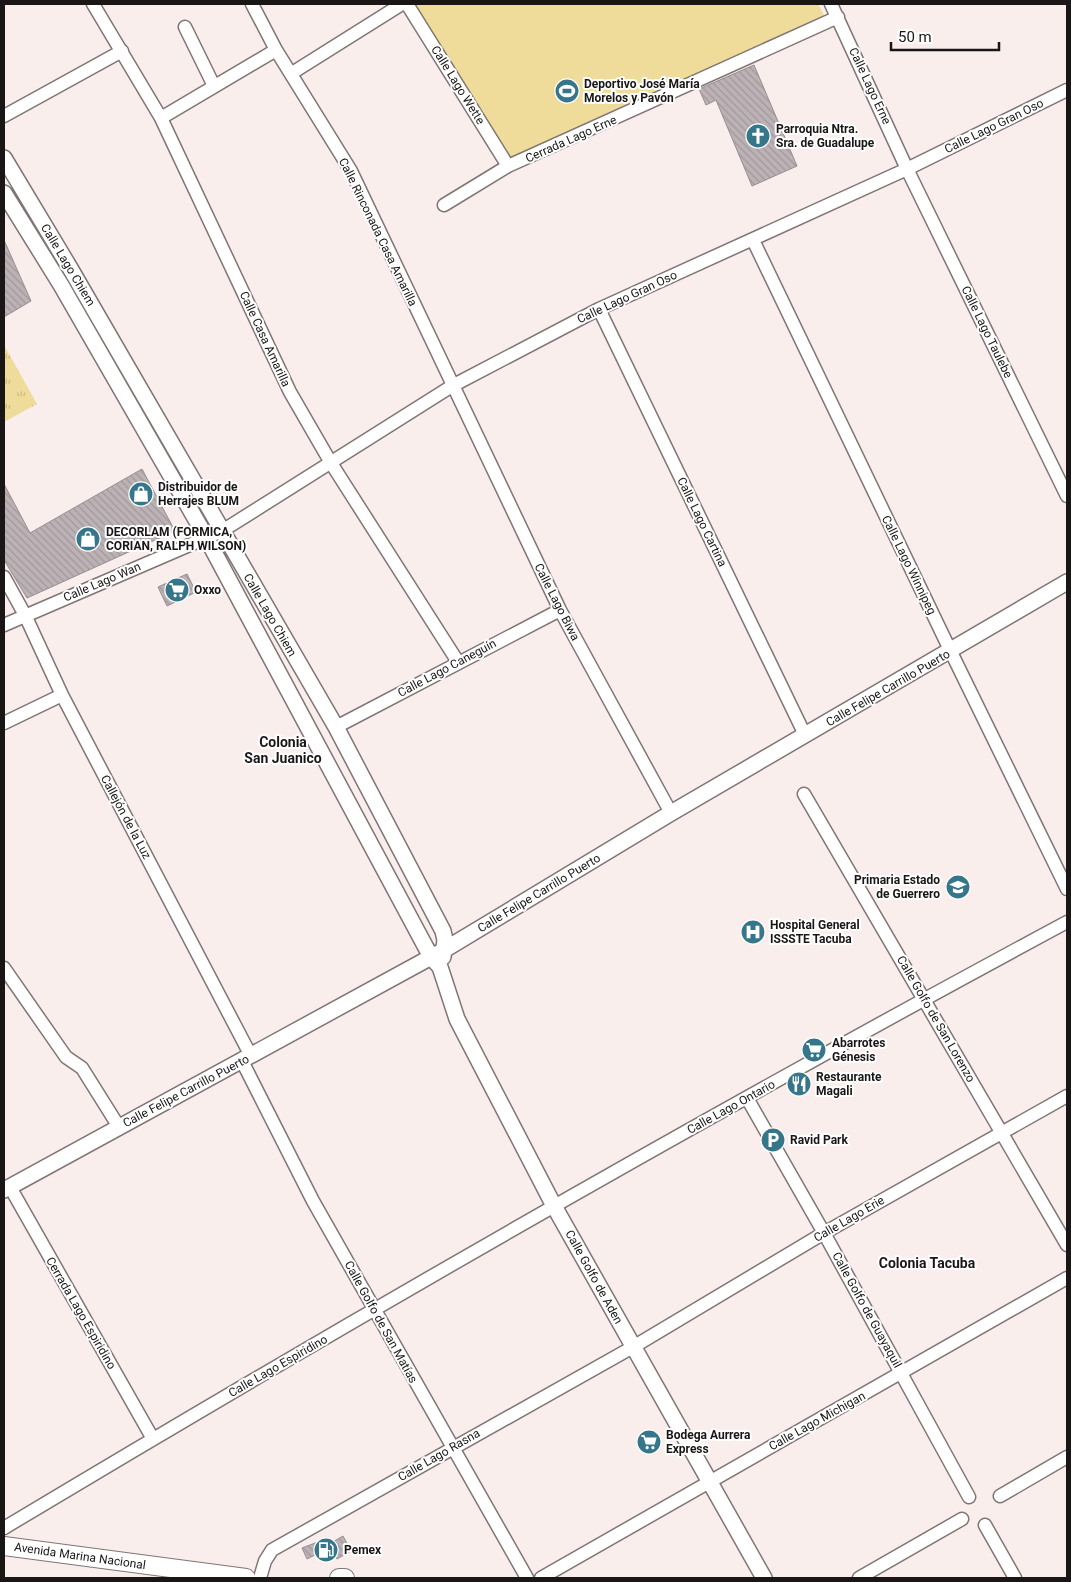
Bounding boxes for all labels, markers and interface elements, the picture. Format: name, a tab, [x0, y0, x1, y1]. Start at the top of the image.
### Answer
scale bar	[891, 20, 998, 52]
text: 50 m	[898, 28, 932, 46]
street label: Calle Lago Wette	[428, 43, 488, 127]
street label: Calle Lago Erne	[846, 45, 894, 127]
place label: Deportivo José María Morelos y Pavón	[584, 77, 700, 105]
sports icon: Deportivo José María Morelos y Pavón	[554, 78, 580, 104]
street label: Calle Lago Gran Oso	[942, 96, 1046, 156]
street label: Cerrada Lago Erne	[523, 113, 619, 165]
place label: Parroquia Ntra. Sra. de Guadalupe	[776, 122, 875, 150]
church icon: Parroquia Ntra. Sra. de Guadalupe	[745, 123, 771, 149]
street label: Calle Rinconada Casa Amarilla	[336, 156, 420, 308]
street label: Calle Lago Chiem	[38, 221, 98, 309]
street label: Calle Lago Gran Oso	[575, 268, 679, 326]
street label: Calle Lago Taulebe	[959, 284, 1015, 380]
street label: Calle Casa Amarilla	[237, 289, 293, 389]
street label: Calle Lago Cartina	[674, 475, 730, 569]
place label: Distribuidor de Herrajes BLUM	[158, 480, 239, 508]
shop icon: Distribuidor de Herrajes BLUM	[128, 481, 154, 507]
street label: Calle Lago Winnipeg	[879, 513, 939, 617]
place label: DECORLAM (FORMICA, CORIAN, RALPH WILSON)	[106, 525, 246, 553]
shop icon: DECORLAM (FORMICA, CORIAN, RALPH WILSON)	[75, 526, 101, 552]
street label: Calle Lago Wan	[61, 559, 143, 605]
street label: Calle Lago Biwa	[531, 561, 583, 643]
street label: Calle Lago Chiem	[241, 571, 299, 659]
supermarket icon: Oxxo	[164, 577, 190, 603]
place label: Oxxo	[194, 583, 221, 597]
street label: Calle Lago Caneguín	[395, 636, 499, 700]
street label: Calle Felipe Carrillo Puerto	[823, 647, 953, 729]
district label: Colonia San Juanico	[244, 734, 322, 766]
street label: Callejón de la Luz	[98, 773, 154, 861]
street label: Calle Felipe Carrillo Puerto	[475, 851, 603, 935]
place label: Primaria Estado de Guerrero	[854, 873, 940, 901]
school or university icon: Primaria Estado de Guerrero	[945, 874, 971, 900]
place label: Hospital General ISSSTE Tacuba	[770, 918, 860, 946]
hospital icon: Hospital General ISSSTE Tacuba	[740, 919, 766, 945]
street label: Calle Golfo de San Lorenzo	[894, 953, 978, 1085]
place label: Abarrotes Génesis	[832, 1036, 885, 1064]
supermarket icon: Abarrotes Génesis	[801, 1037, 827, 1063]
street label: Calle Felipe Carrillo Puerto	[121, 1052, 252, 1130]
place label: Restaurante Magali	[816, 1070, 882, 1098]
restaurant icon: Restaurante Magali	[786, 1071, 812, 1097]
street label: Calle Lago Ontario	[685, 1077, 777, 1137]
parking icon: Ravid Park	[760, 1127, 786, 1153]
place label: Ravid Park	[790, 1133, 848, 1147]
street label: Calle Lago Erie	[811, 1193, 887, 1245]
street label: Calle Golfo de Aden	[562, 1228, 626, 1326]
street label: Calle Golfo de Guayaquil	[829, 1250, 905, 1370]
street label: Cerrada Lago Espiridino	[43, 1254, 119, 1372]
district label: Colonia Tacuba	[879, 1255, 976, 1271]
street label: Calle Golfo de San Matías	[342, 1259, 420, 1385]
street label: Calle Lago Espiridino	[226, 1332, 330, 1400]
street label: Calle Lago Michigan	[766, 1389, 868, 1453]
street label: Calle Lago Rasna	[396, 1426, 482, 1484]
place label: Bodega Aurrera Express	[666, 1428, 751, 1456]
supermarket icon: Bodega Aurrera Express	[636, 1429, 662, 1455]
fuel station icon: Pemex	[313, 1537, 339, 1563]
street label: Avenida Marina Nacional	[13, 1540, 147, 1572]
place label: Pemex	[344, 1543, 382, 1557]

